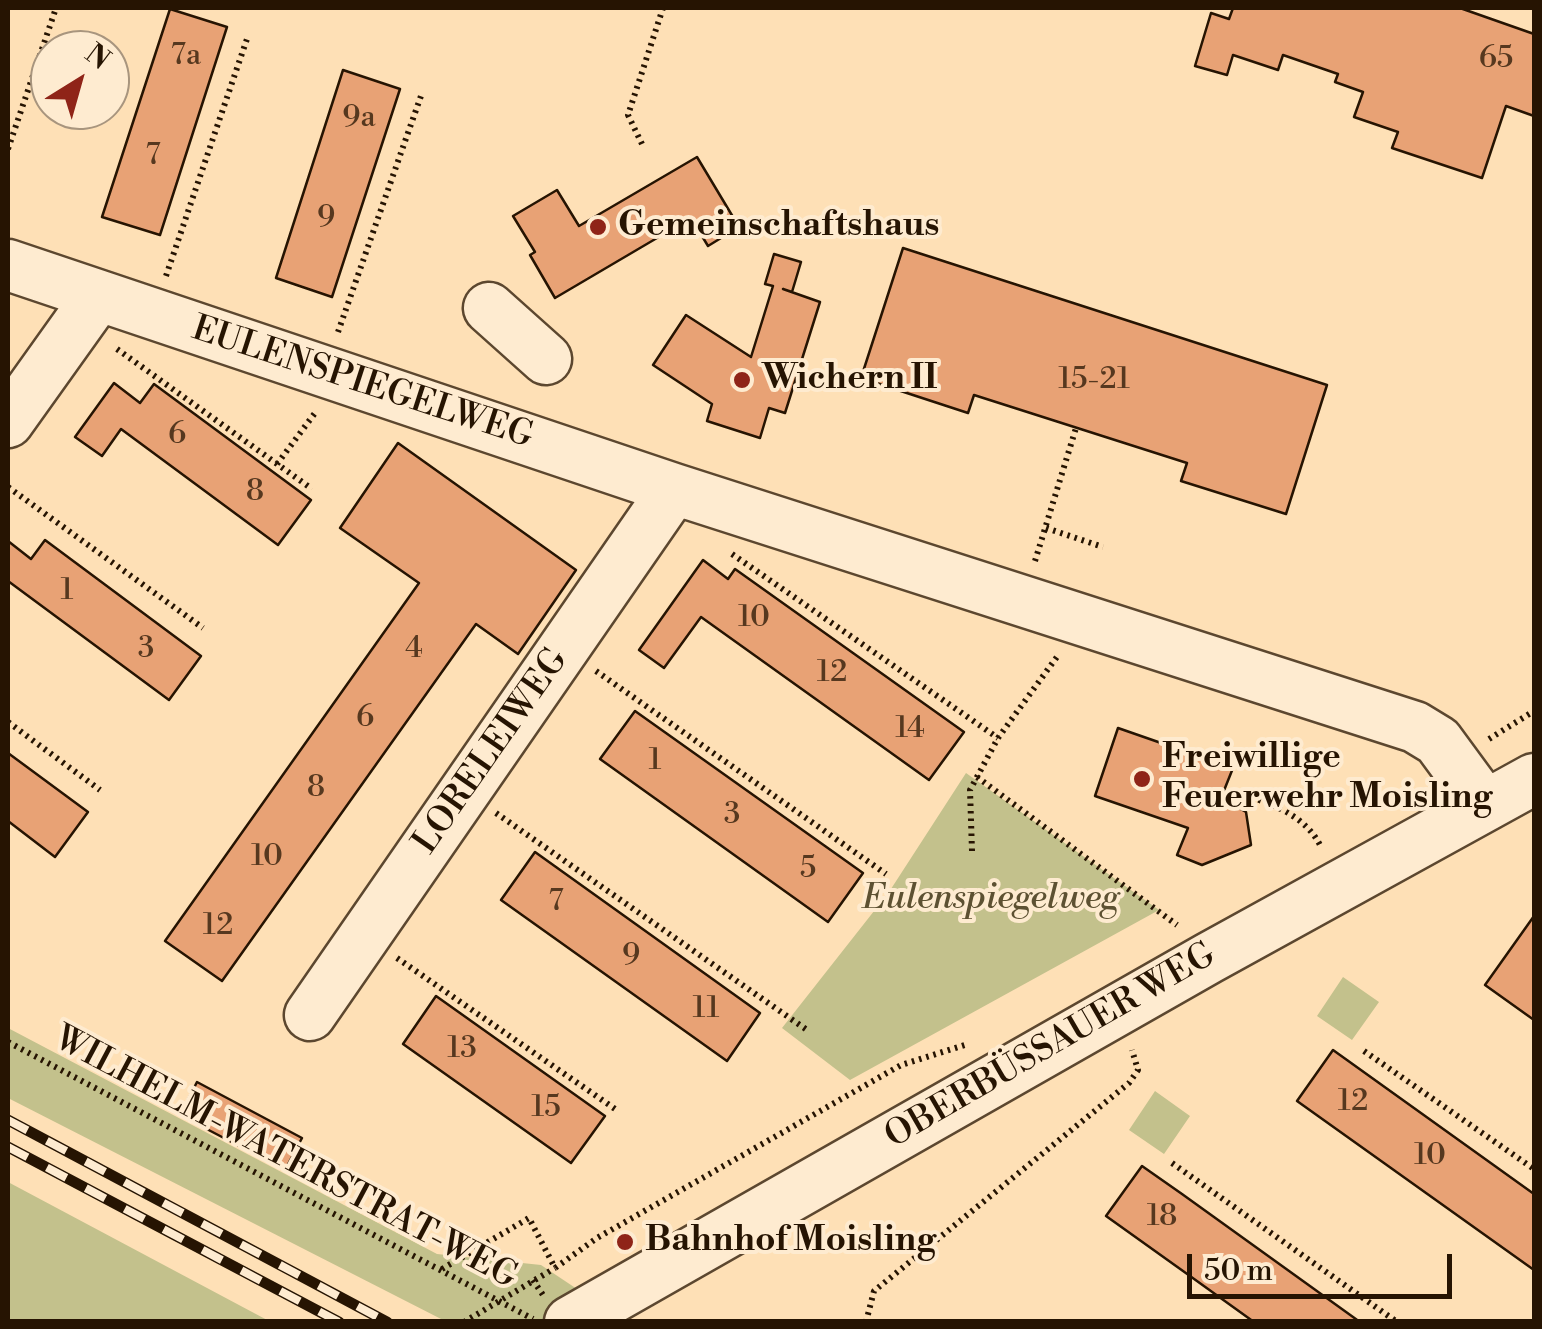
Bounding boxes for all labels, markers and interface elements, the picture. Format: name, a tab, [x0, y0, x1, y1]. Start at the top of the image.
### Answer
north arrow	[30, 30, 130, 130]
text: N	[78, 37, 117, 78]
house number: 7a	[171, 39, 201, 75]
house number: 65	[1479, 42, 1513, 78]
house number: 9a	[342, 101, 376, 137]
house number: 7	[145, 139, 161, 175]
house number: 9	[317, 201, 335, 237]
place label: Gemeinschaftshaus	[618, 206, 939, 248]
marker: Gemeinschaftshaus	[587, 216, 609, 238]
street label: EULENSPIEGELWEG	[186, 309, 538, 459]
place label: Wichern II	[762, 359, 937, 401]
house number: 15-21	[1058, 363, 1130, 399]
marker: Wichern II	[731, 369, 753, 391]
house number: 6	[168, 418, 186, 454]
house number: 8	[246, 475, 264, 511]
house number: 1	[61, 574, 73, 610]
house number: 10	[738, 601, 770, 637]
house number: 3	[138, 632, 154, 668]
house number: 4	[405, 632, 423, 668]
street label: LORELEIWEG	[406, 641, 578, 863]
house number: 12	[817, 656, 847, 692]
house number: 6	[356, 701, 374, 737]
house number: 14	[895, 712, 925, 748]
place label: Freiwillige Feuerwehr Moisling	[1162, 738, 1492, 820]
house number: 1	[649, 744, 661, 780]
marker: Freiwillige Feuerwehr Moisling	[1131, 768, 1153, 790]
house number: 8	[307, 771, 325, 807]
house number: 3	[724, 798, 740, 834]
house number: 10	[251, 840, 283, 876]
house number: 5	[800, 852, 816, 888]
park label: Eulenspiegelweg	[863, 879, 1119, 921]
house number: 7	[548, 885, 564, 921]
house number: 12	[203, 909, 233, 945]
street label: OBERBÜSSAUER WEG	[878, 935, 1224, 1159]
house number: 9	[622, 939, 640, 975]
house number: 11	[693, 992, 719, 1028]
street label: WILHELM-WATERSTRAT-WEG	[46, 1019, 524, 1299]
house number: 13	[447, 1032, 477, 1068]
house number: 12	[1338, 1085, 1368, 1121]
house number: 15	[531, 1091, 561, 1127]
house number: 10	[1414, 1139, 1446, 1175]
house number: 18	[1147, 1200, 1177, 1236]
place label: Bahnhof Moisling	[645, 1221, 936, 1263]
marker: Bahnhof Moisling	[614, 1231, 636, 1253]
scale bar	[1192, 1234, 1457, 1296]
text: 50 m	[1204, 1252, 1273, 1290]

